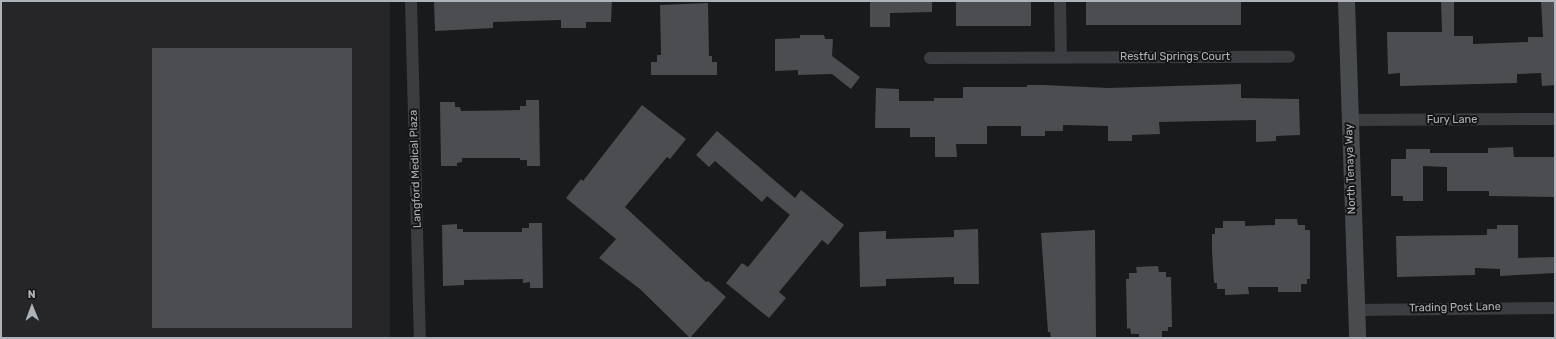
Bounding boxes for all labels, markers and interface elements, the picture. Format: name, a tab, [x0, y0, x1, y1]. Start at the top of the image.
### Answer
street label: Restful Springs Court	[1120, 50, 1230, 64]
street label: Langford Medical Plaza	[407, 110, 425, 228]
street label: Fury Lane	[1427, 113, 1477, 127]
street label: North Tenaya Way	[1343, 123, 1359, 215]
north arrow	[12, 287, 52, 327]
text: N	[28, 288, 36, 301]
street label: Trading Post Lane	[1409, 301, 1501, 315]

